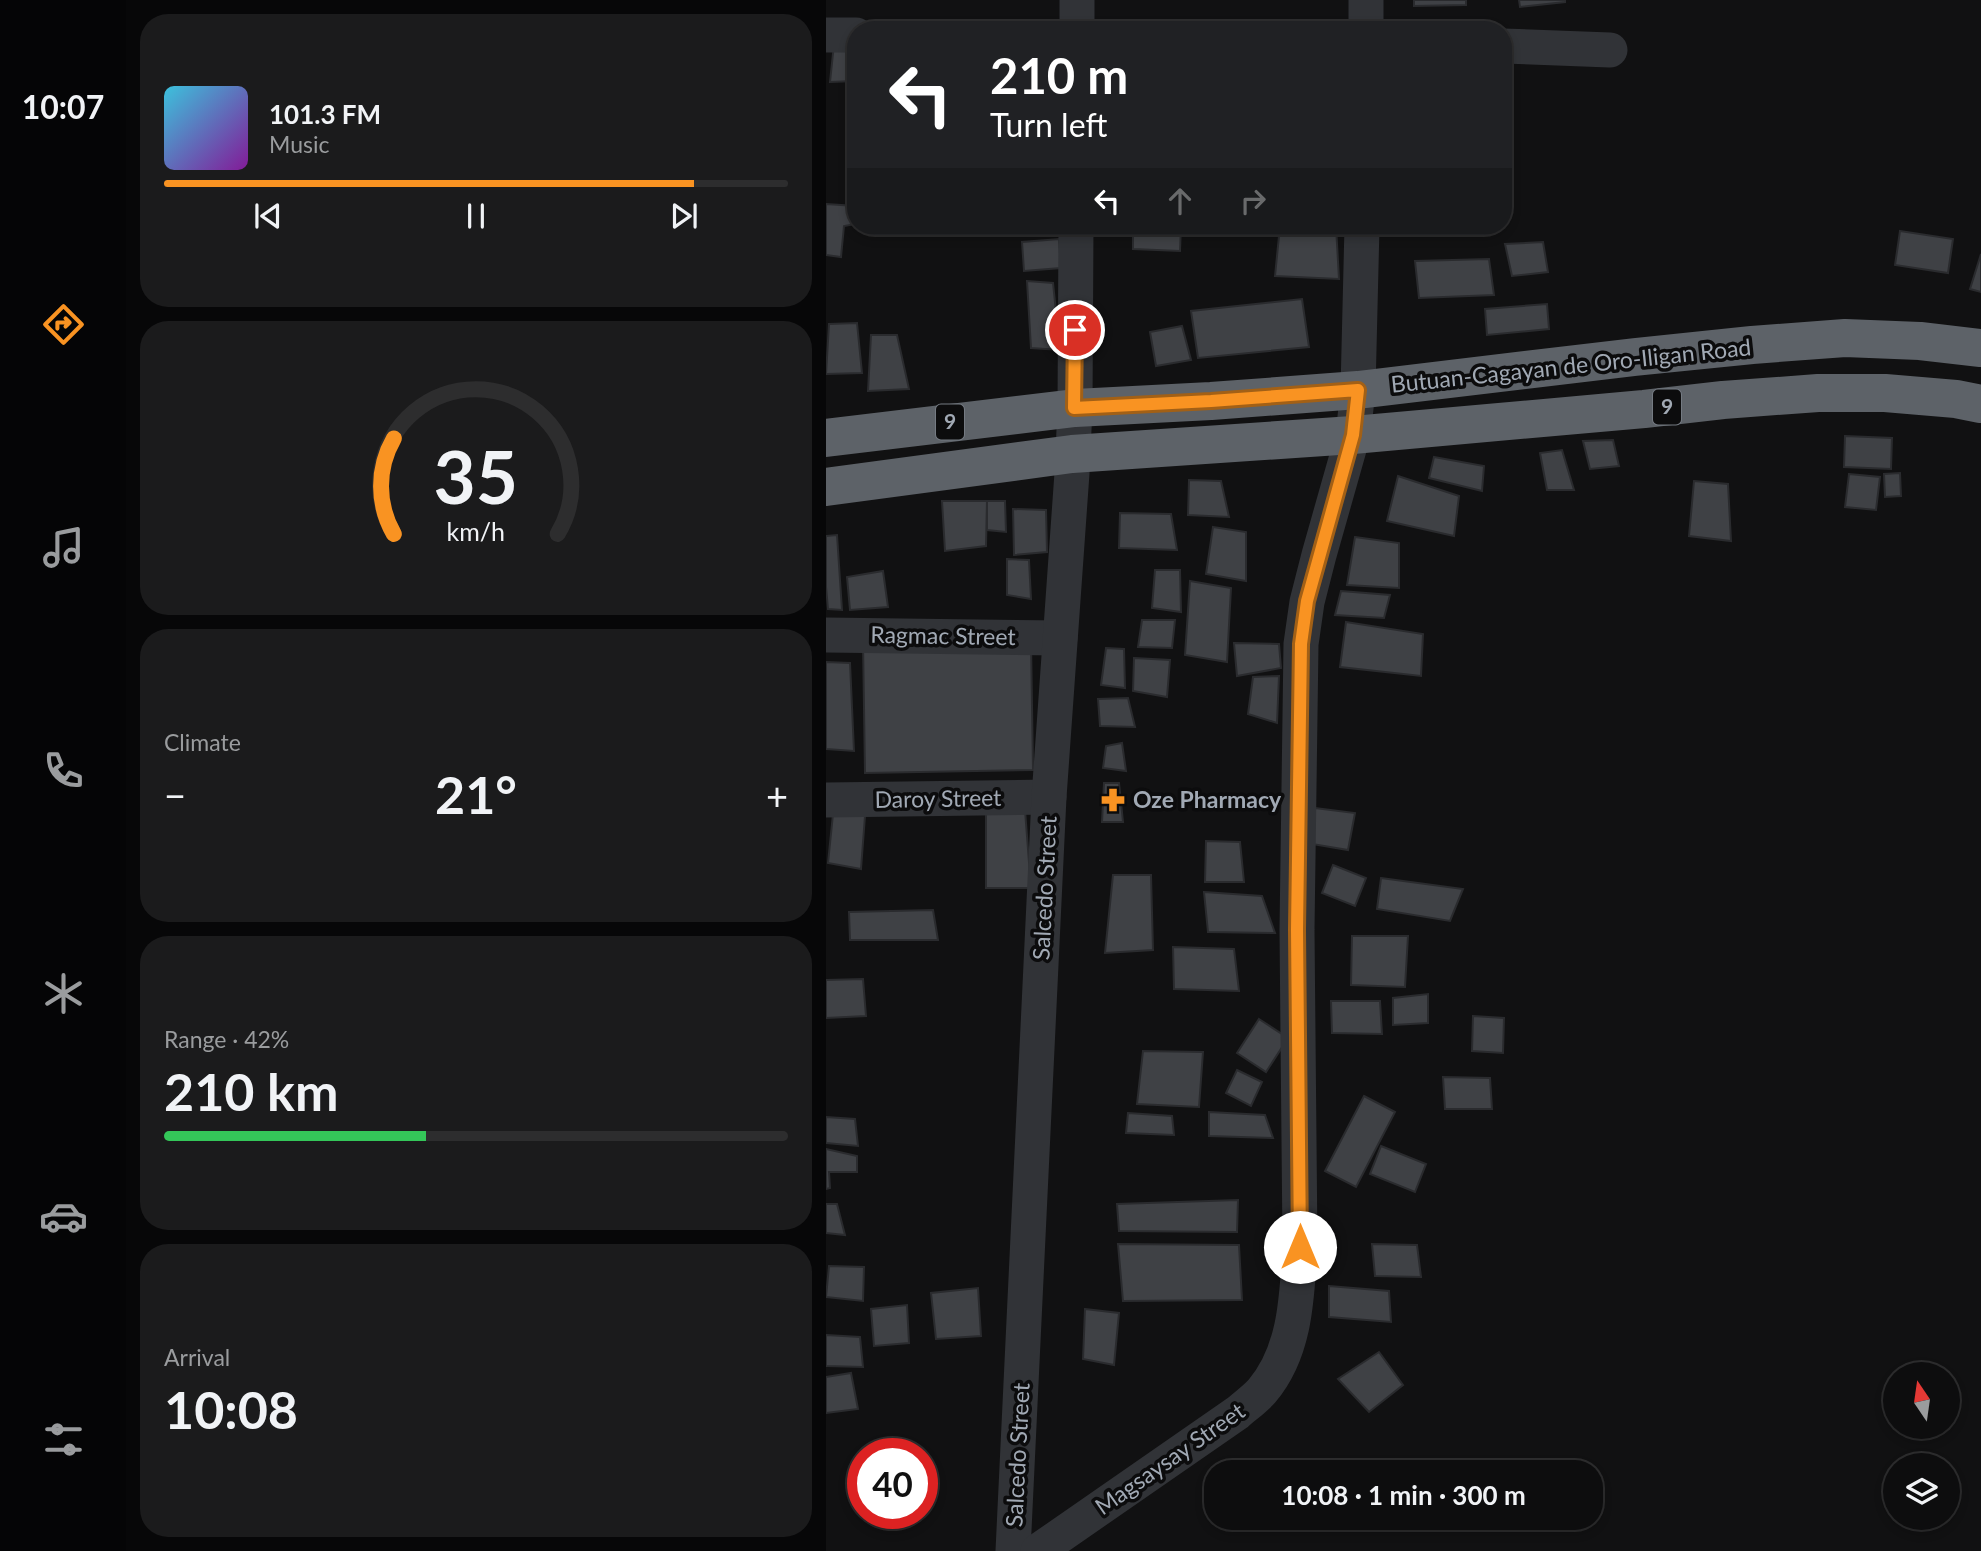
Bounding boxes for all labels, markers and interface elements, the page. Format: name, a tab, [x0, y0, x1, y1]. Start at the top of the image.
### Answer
text: 210 m	[990, 46, 1128, 104]
icon: left	[875, 49, 966, 140]
text: 10:07	[22, 87, 104, 126]
text: 101.3 FM	[269, 98, 381, 130]
text: Turn left	[990, 105, 1107, 144]
text: Music	[269, 130, 329, 158]
icon: left	[1088, 182, 1126, 220]
icon: ahead	[1161, 182, 1199, 220]
icon: right	[1234, 182, 1272, 220]
icon: previous	[249, 197, 287, 235]
icon: pause	[457, 197, 495, 235]
icon: next	[665, 197, 703, 235]
icon: directions	[39, 300, 88, 349]
pin	[1045, 300, 1105, 360]
icon: arrive	[1056, 311, 1094, 349]
street label: Butuan-Cagayan de Oro-Iligan Road	[1389, 332, 1752, 398]
road number: 9	[1653, 390, 1681, 424]
road number: 9	[936, 404, 964, 440]
text: 35	[434, 433, 518, 521]
text: km/h	[447, 516, 505, 546]
icon: music	[39, 523, 88, 572]
street label: Ragmac Street	[870, 620, 1017, 650]
text: Climate	[164, 728, 241, 756]
icon: phone	[39, 746, 88, 795]
text: 21°	[435, 763, 517, 825]
text: −	[164, 772, 186, 818]
text: +	[766, 772, 788, 818]
street label: Daroy Street	[874, 783, 1002, 813]
place label: Oze Pharmacy	[1133, 785, 1282, 813]
pharmacy icon: Oze Pharmacy	[1099, 786, 1127, 814]
street label: Salcedo Street	[1026, 814, 1062, 961]
icon: climate	[39, 969, 88, 1018]
text: Range · 42%	[164, 1025, 289, 1053]
text: 210 km	[164, 1060, 338, 1122]
icon: car	[39, 1192, 88, 1241]
position arrow	[1263, 1210, 1337, 1284]
text: Arrival	[164, 1343, 230, 1371]
north arrow	[1883, 1362, 1960, 1438]
map controls	[1883, 1362, 1960, 1530]
text: 10:08	[164, 1378, 298, 1440]
street label: Salcedo Street	[999, 1381, 1035, 1528]
street label: Magsaysay Street	[1089, 1396, 1250, 1520]
icon: filters	[39, 1415, 88, 1464]
speed limit sign: 40	[847, 1438, 938, 1529]
button: layers	[1883, 1453, 1960, 1530]
text: 10:08 · 1 min · 300 m	[1281, 1479, 1526, 1511]

